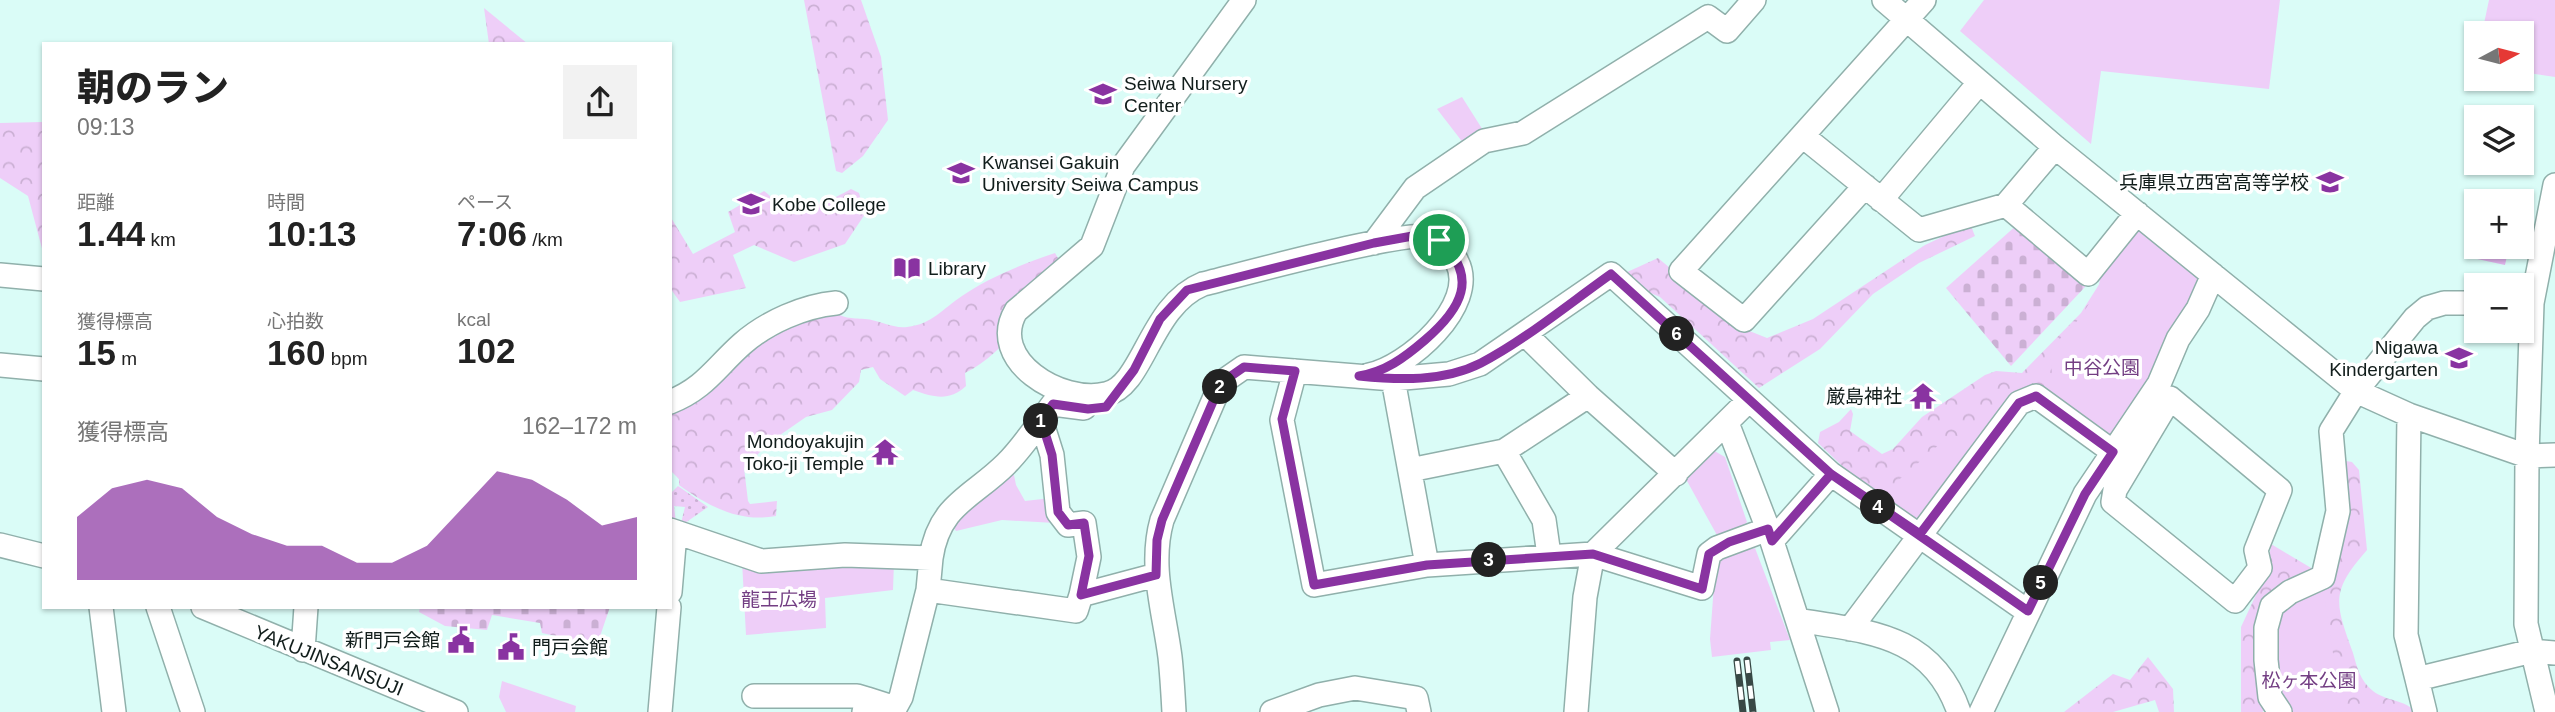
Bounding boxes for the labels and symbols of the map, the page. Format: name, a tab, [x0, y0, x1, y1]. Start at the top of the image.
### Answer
north arrow	[2464, 21, 2534, 91]
place label: Seiwa Nursery Center	[1124, 73, 1248, 116]
school or university icon: Seiwa Nursery Center	[1088, 79, 1118, 109]
place label: Kwansei Gakuin University Seiwa Campus	[982, 152, 1198, 195]
school or university icon: Kwansei Gakuin University Seiwa Campus	[946, 158, 976, 188]
school or university icon: 兵庫県立西宮高等学校	[2315, 167, 2345, 197]
place label: 兵庫県立西宮高等学校	[2119, 172, 2309, 193]
school or university icon: Kobe College	[736, 189, 766, 219]
place label: Kobe College	[772, 194, 886, 215]
pin	[1409, 210, 1469, 270]
library icon: Library	[892, 253, 922, 283]
place label: Library	[928, 258, 987, 279]
pin: 6	[1660, 316, 1694, 352]
place label: Nigawa Kindergarten	[2329, 337, 2438, 380]
school or university icon: Nigawa Kindergarten	[2444, 343, 2474, 373]
park label: 中谷公園	[2064, 357, 2140, 378]
pin: 2	[1202, 370, 1238, 404]
temple icon: 厳島神社	[1908, 381, 1938, 411]
place label: 厳島神社	[1826, 386, 1902, 407]
pin: 1	[1024, 404, 1058, 438]
place label: Mondoyakujin Toko-ji Temple	[743, 431, 864, 474]
temple icon: Mondoyakujin Toko-ji Temple	[870, 437, 900, 467]
pin: 4	[1860, 490, 1896, 524]
pin: 3	[1472, 542, 1506, 578]
pin: 5	[2024, 566, 2058, 600]
park label: 龍王広場	[741, 589, 817, 610]
street label: YAKUJINSANSUJI	[251, 621, 406, 700]
public building icon: 新門戸会館	[446, 625, 476, 655]
place label: 新門戸会館	[345, 630, 440, 651]
public building icon: 門戸会館	[496, 632, 526, 662]
place label: 門戸会館	[532, 637, 608, 658]
park label: 松ヶ本公園	[2261, 670, 2357, 691]

